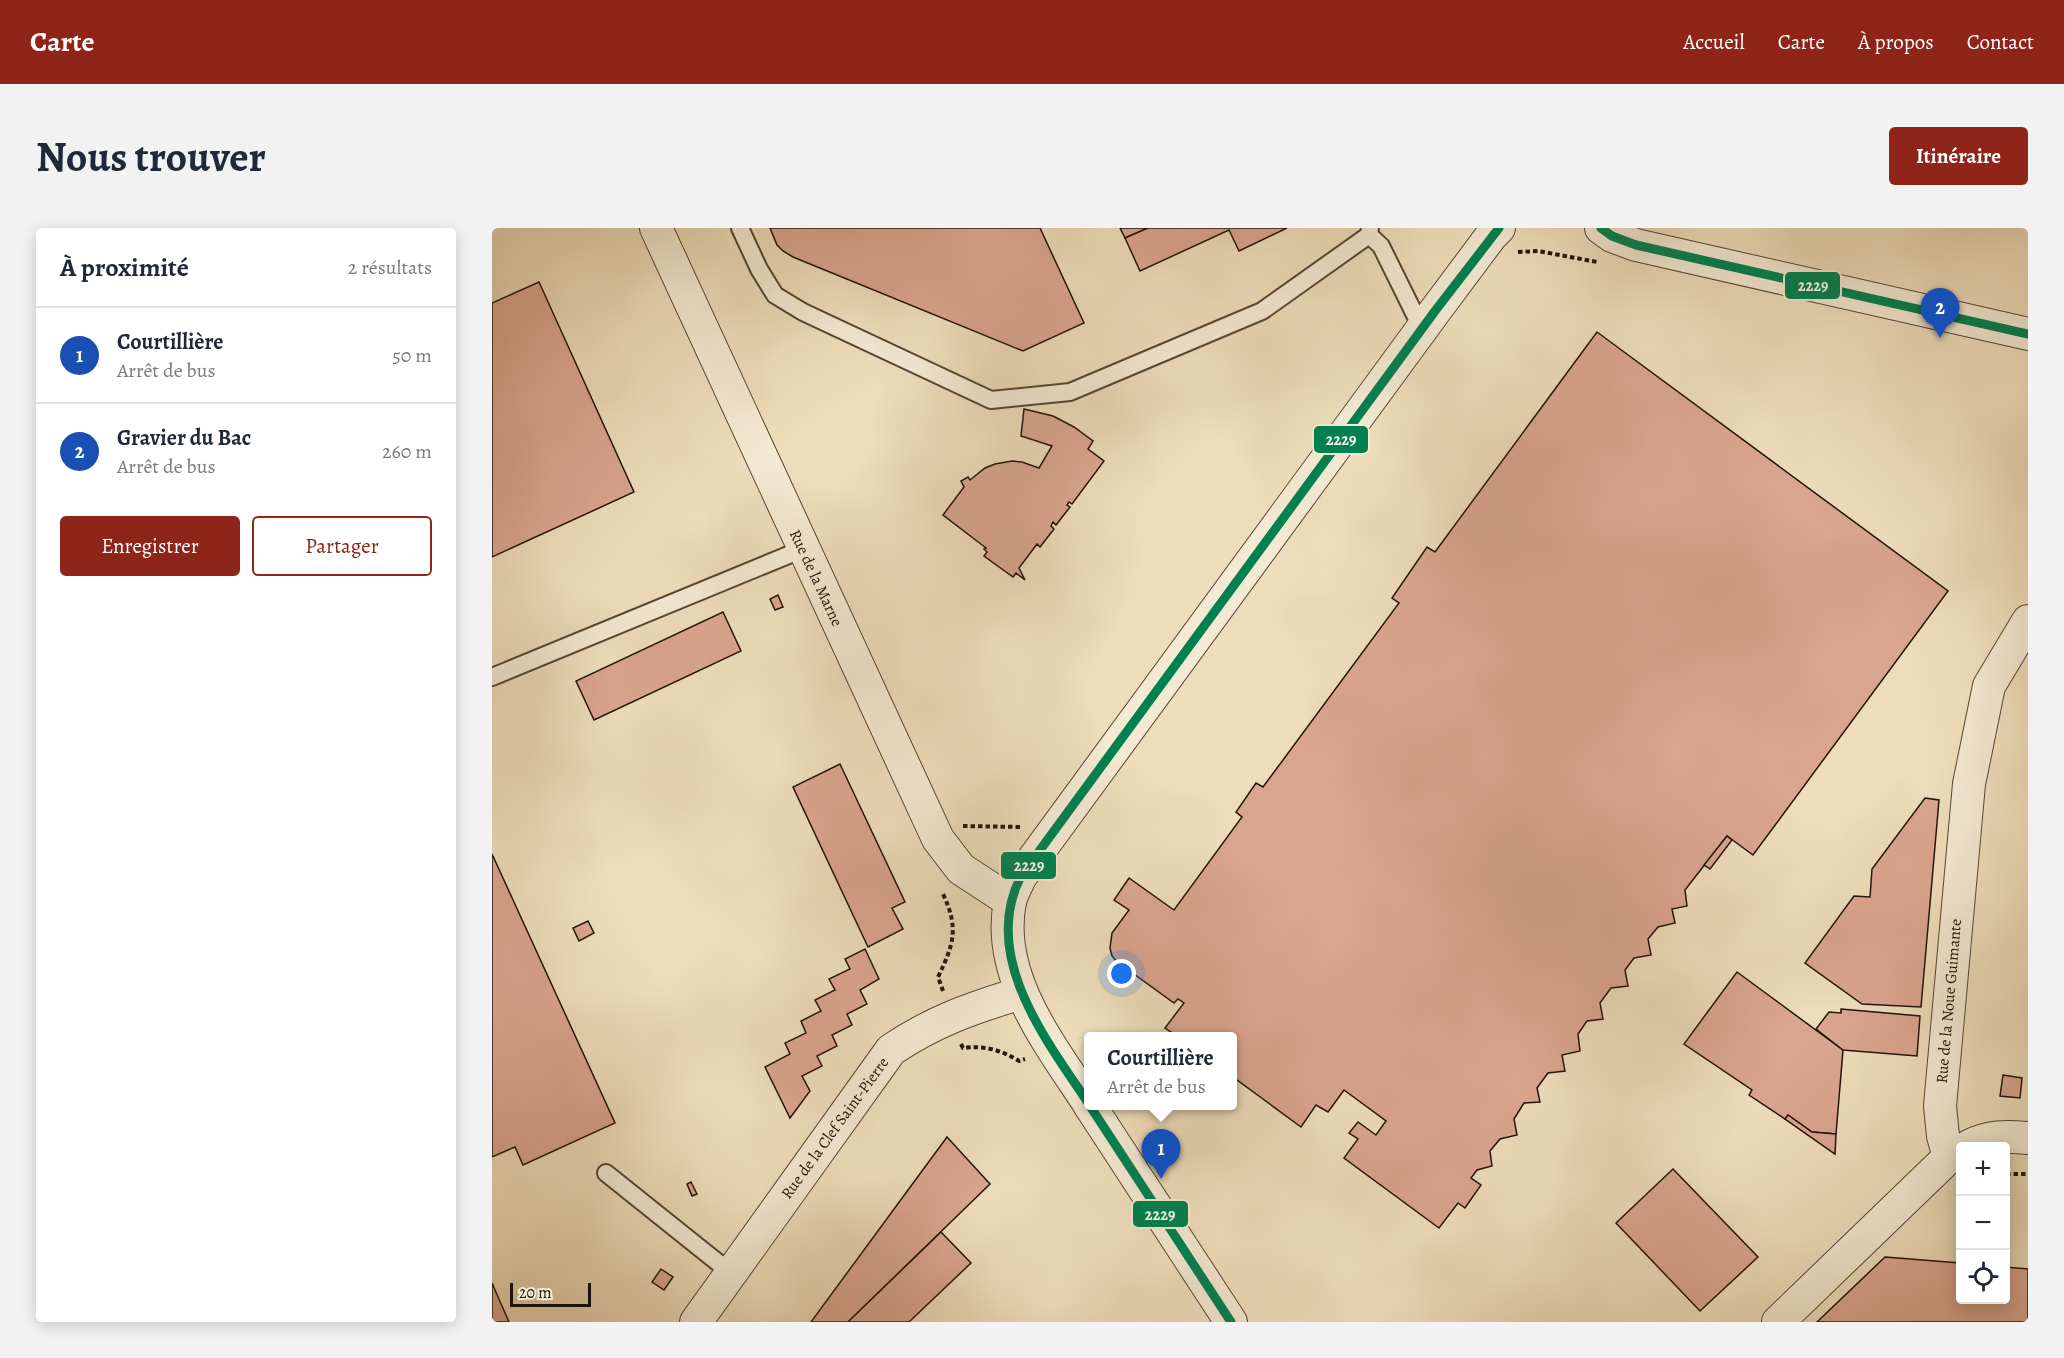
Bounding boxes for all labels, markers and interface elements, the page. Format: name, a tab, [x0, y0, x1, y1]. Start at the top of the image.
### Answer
text: Carte	[30, 23, 95, 61]
text: Accueil	[1683, 28, 1745, 56]
text: Carte	[1778, 28, 1825, 56]
text: À propos	[1858, 28, 1934, 56]
text: Contact	[1967, 28, 2034, 56]
button: Itinéraire	[1889, 127, 2028, 185]
text: Nous trouver	[36, 128, 266, 185]
text: À proximité	[60, 250, 189, 285]
text: 2 résultats	[348, 254, 432, 281]
line badge: 2229	[1784, 271, 1841, 300]
text: 2229	[1798, 275, 1828, 297]
pin: 2	[1920, 288, 1960, 338]
text: Courtillière	[117, 327, 224, 357]
text: 1	[76, 342, 83, 369]
text: 50 m	[392, 342, 432, 369]
text: Arrêt de bus	[117, 357, 216, 384]
text: Gravier du Bac	[117, 423, 251, 453]
line badge: 2229	[1313, 425, 1369, 454]
text: 2229	[1326, 429, 1356, 451]
text: 2	[75, 438, 84, 465]
text: 260 m	[382, 438, 432, 465]
text: Arrêt de bus	[117, 453, 216, 480]
button: Enregistrer	[60, 516, 240, 576]
button: Partager	[252, 516, 432, 576]
street label: Rue de la Marne	[784, 526, 848, 630]
line badge: 2229	[1000, 851, 1057, 880]
text: 2229	[1014, 855, 1044, 877]
street label: Rue de la Noue Guimante	[1931, 918, 1967, 1084]
your location	[1107, 959, 1136, 988]
popup	[1084, 1032, 1237, 1110]
text: Courtillière	[1107, 1043, 1214, 1073]
street label: Rue de la Clef Saint-Pierre	[776, 1052, 894, 1204]
text: Arrêt de bus	[1107, 1073, 1206, 1100]
pin: 1	[1142, 1130, 1180, 1179]
map controls	[1956, 1142, 2010, 1304]
button: +	[1956, 1142, 2010, 1196]
button: −	[1956, 1196, 2010, 1250]
line badge: 2229	[1132, 1200, 1189, 1228]
text: 2229	[1145, 1204, 1175, 1226]
button: locate	[1956, 1250, 2010, 1304]
scale bar	[510, 1280, 591, 1308]
text: 20 m	[519, 1282, 552, 1304]

